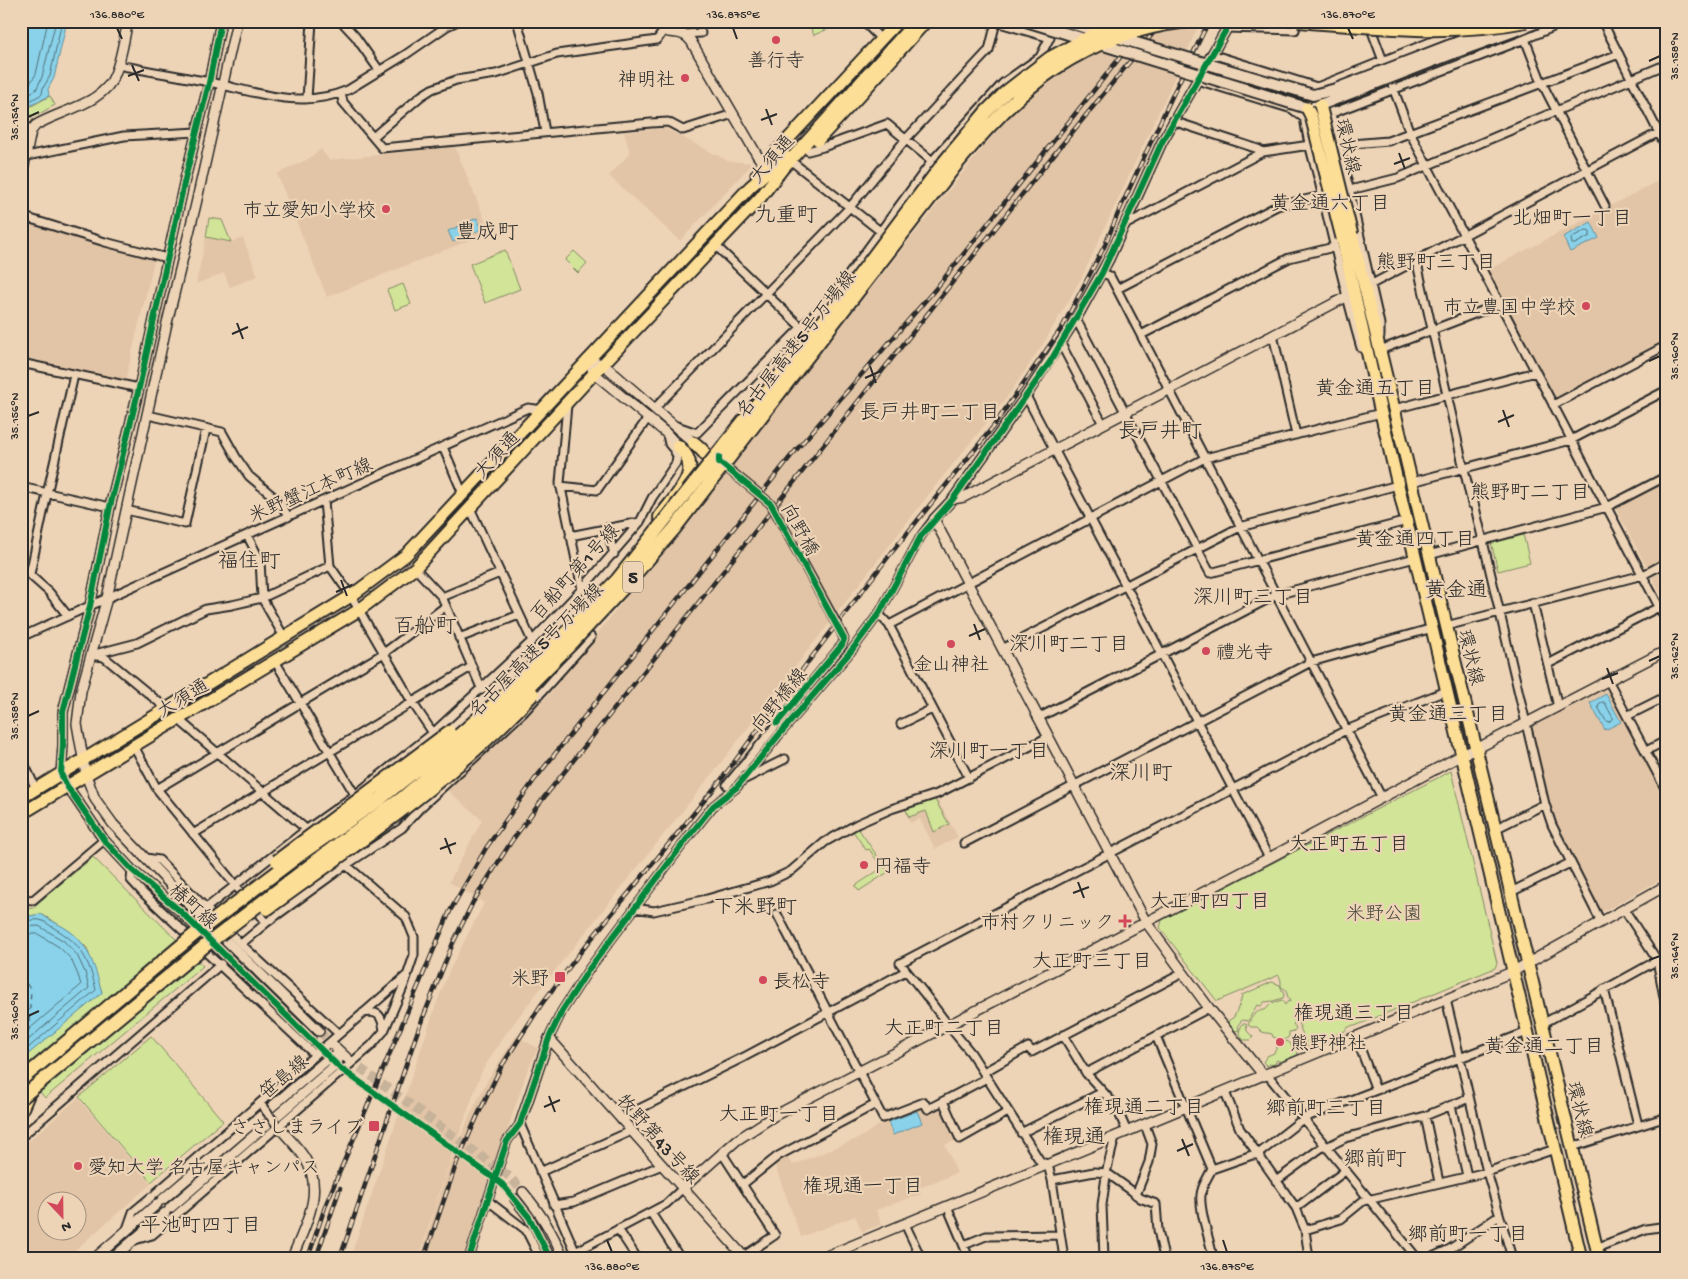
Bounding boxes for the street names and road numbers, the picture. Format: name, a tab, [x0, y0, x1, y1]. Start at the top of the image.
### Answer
street label: 環状線	[1328, 116, 1364, 177]
street label: 大須通	[747, 131, 801, 189]
street label: 名古屋高速5号万場線	[732, 266, 863, 424]
street label: 大須通	[471, 428, 526, 485]
street label: 米野蟹江本町線	[246, 454, 377, 530]
street label: 向野橋	[774, 500, 823, 561]
street label: 百船町第1号線	[527, 520, 626, 626]
road number: 5	[623, 562, 643, 592]
street label: 名古屋高速5号万場線	[465, 579, 610, 724]
street label: 環状線	[1451, 627, 1488, 688]
street label: 向野橋線	[747, 664, 814, 738]
street label: 大須通	[153, 675, 214, 725]
street label: 椿町線	[163, 879, 221, 935]
street label: 笹島線	[255, 1051, 314, 1106]
street label: 環状線	[1560, 1079, 1597, 1140]
street label: 牧野第43号線	[610, 1090, 704, 1190]

